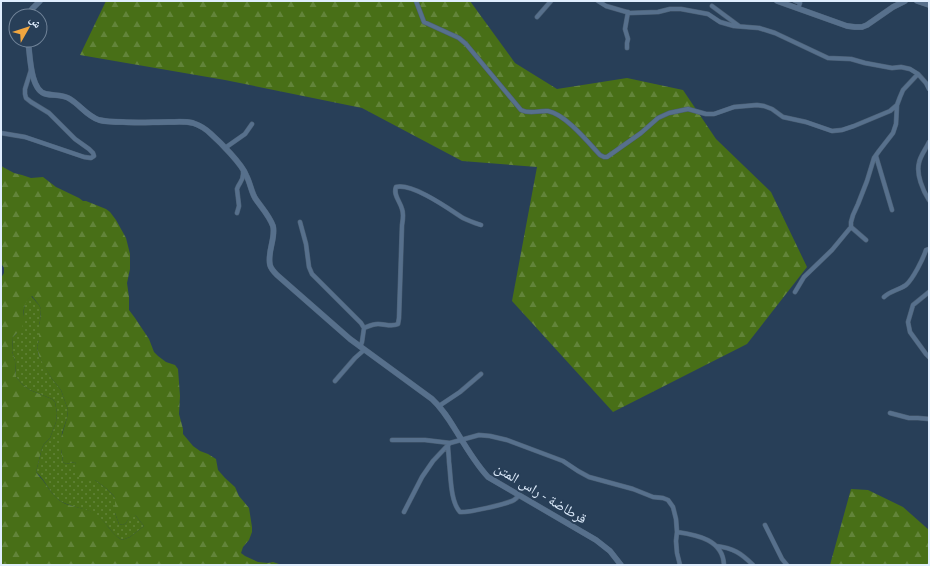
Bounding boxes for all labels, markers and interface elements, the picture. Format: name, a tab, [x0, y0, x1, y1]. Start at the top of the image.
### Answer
north arrow	[8, 8, 48, 48]
text: ش	[26, 13, 44, 32]
street label: قرطاضة - راس المتن	[492, 459, 590, 528]

